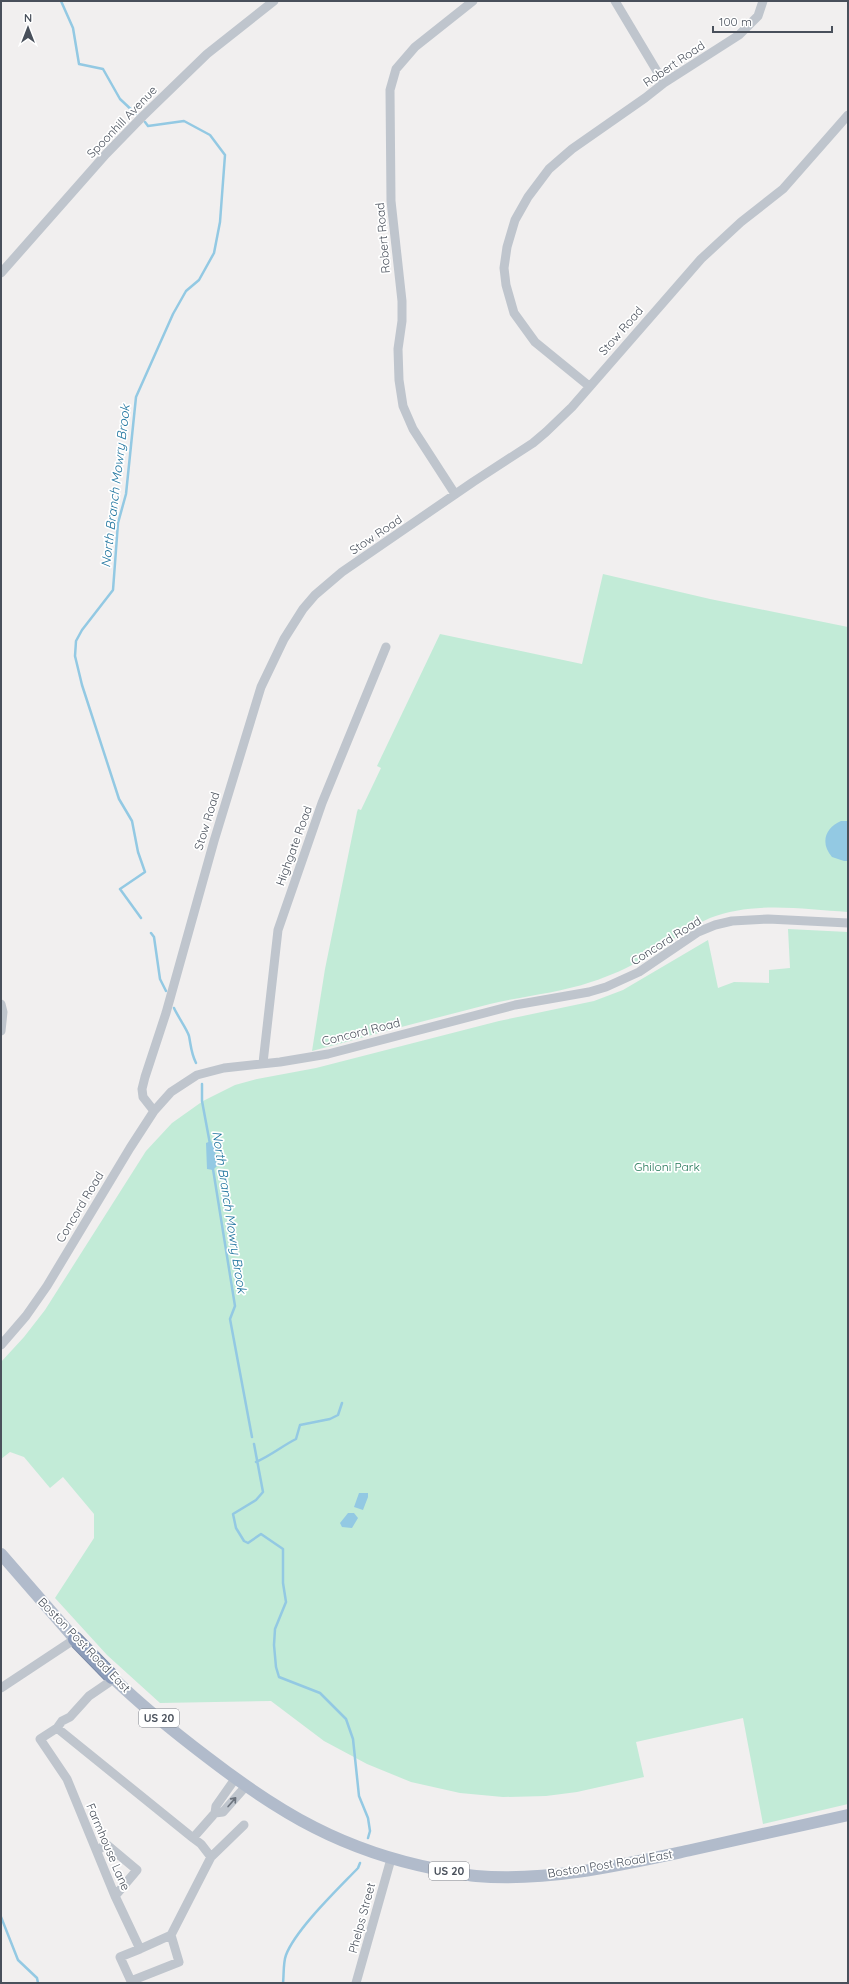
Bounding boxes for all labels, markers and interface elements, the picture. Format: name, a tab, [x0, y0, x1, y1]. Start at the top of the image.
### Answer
north arrow	[8, 8, 48, 48]
scale bar	[713, 8, 832, 34]
text: N	[24, 11, 32, 25]
text: 100 m	[719, 14, 752, 29]
street label: Robert Road	[640, 38, 707, 90]
street label: Spoonhill Avenue	[83, 82, 160, 161]
street label: Robert Road	[372, 202, 393, 274]
street label: Stow Road	[595, 303, 646, 358]
water label: North Branch Mowry Brook	[97, 403, 133, 568]
street label: Stow Road	[347, 512, 405, 558]
street label: Stow Road	[191, 790, 222, 852]
street label: Highgate Road	[272, 804, 315, 888]
street label: Concord Road	[628, 913, 704, 968]
street label: Concord Road	[320, 1015, 402, 1048]
water label: North Branch Mowry Brook	[209, 1130, 251, 1295]
park label: Ghiloni Park	[634, 1159, 700, 1174]
street label: Concord Road	[52, 1169, 107, 1245]
street label: Boston Post Road East	[35, 1594, 134, 1695]
road number: US 20	[139, 1709, 179, 1727]
one-way arrow	[227, 1797, 236, 1808]
street label: Farmhouse Lane	[83, 1801, 134, 1893]
street label: Boston Post Road East	[546, 1846, 673, 1881]
road number: US 20	[429, 1862, 469, 1880]
street label: Phelps Street	[345, 1881, 378, 1955]

